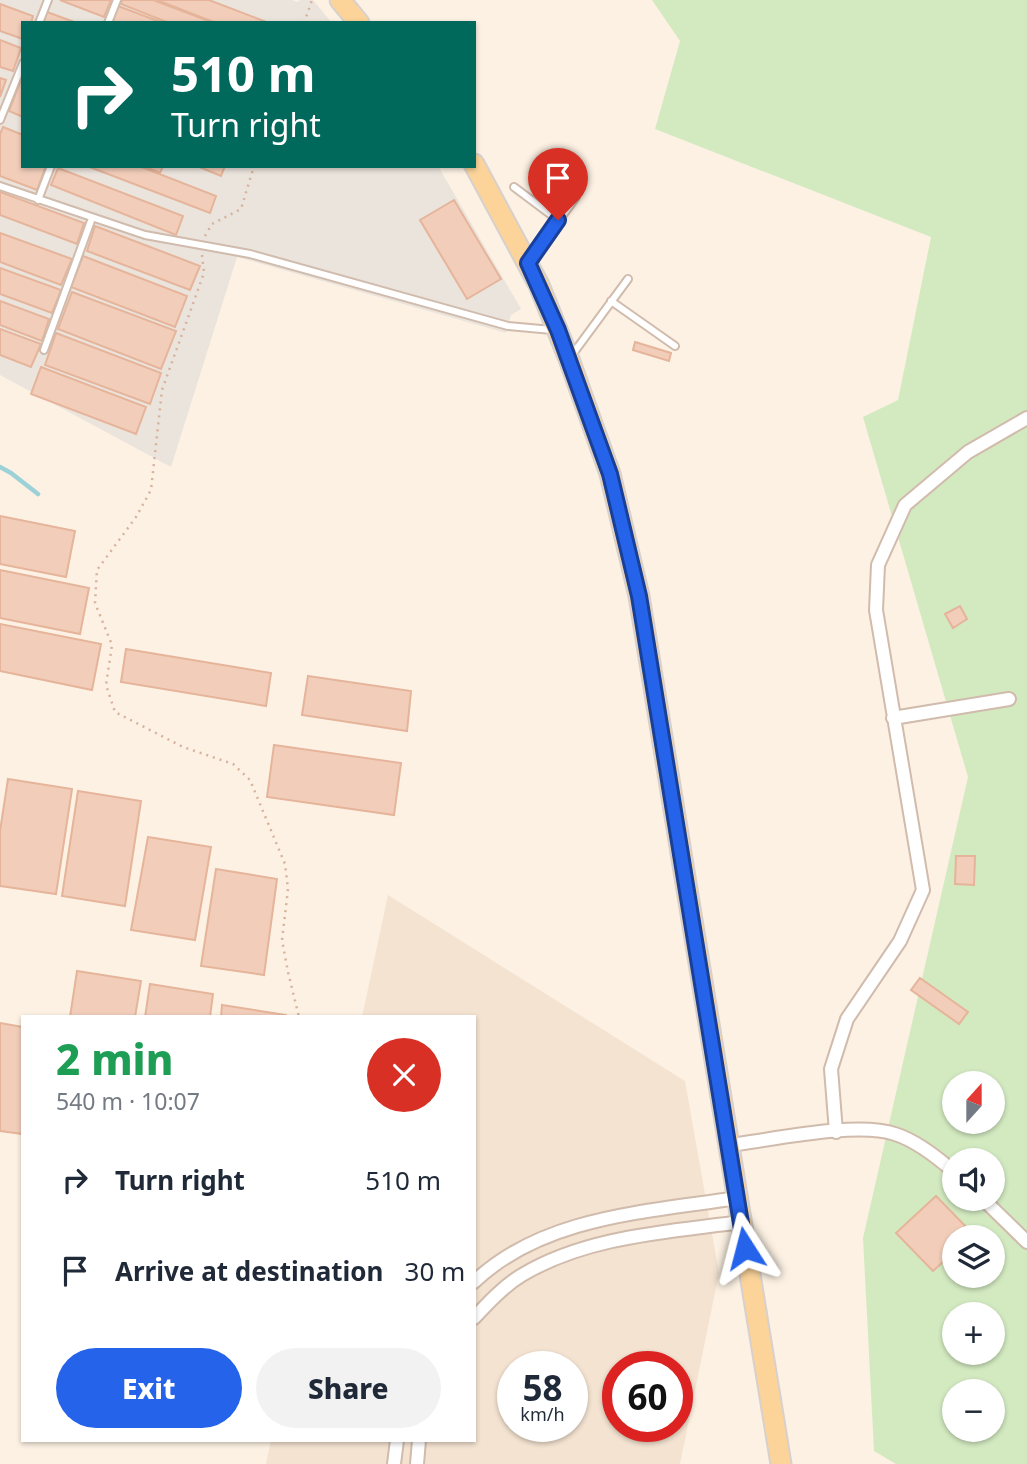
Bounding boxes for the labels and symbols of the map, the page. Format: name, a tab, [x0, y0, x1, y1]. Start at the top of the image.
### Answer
pin	[528, 148, 588, 220]
north arrow	[942, 1071, 1004, 1134]
position arrow	[708, 1211, 782, 1285]
speed limit sign: 60	[602, 1351, 693, 1442]

